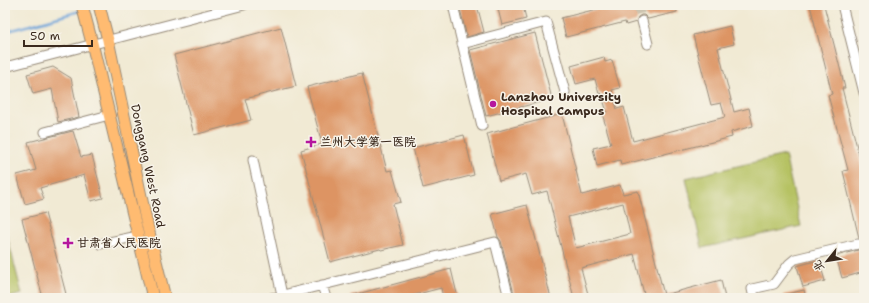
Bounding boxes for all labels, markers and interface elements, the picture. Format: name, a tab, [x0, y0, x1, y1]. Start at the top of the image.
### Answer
scale bar	[24, 22, 92, 48]
text: 50 m	[30, 28, 60, 44]
place label: Lanzhou University Hospital Campus	[501, 89, 621, 119]
marker: Lanzhou University Hospital Campus	[488, 99, 498, 109]
street label: Donggang West Road	[127, 103, 169, 230]
place label: 兰州大学第一医院	[320, 134, 416, 150]
marker: 兰州大学第一医院	[305, 136, 317, 148]
place label: 甘肃省人民医院	[77, 235, 161, 251]
marker: 甘肃省人民医院	[62, 237, 74, 249]
north arrow	[807, 241, 847, 281]
text: 北	[810, 257, 828, 274]

